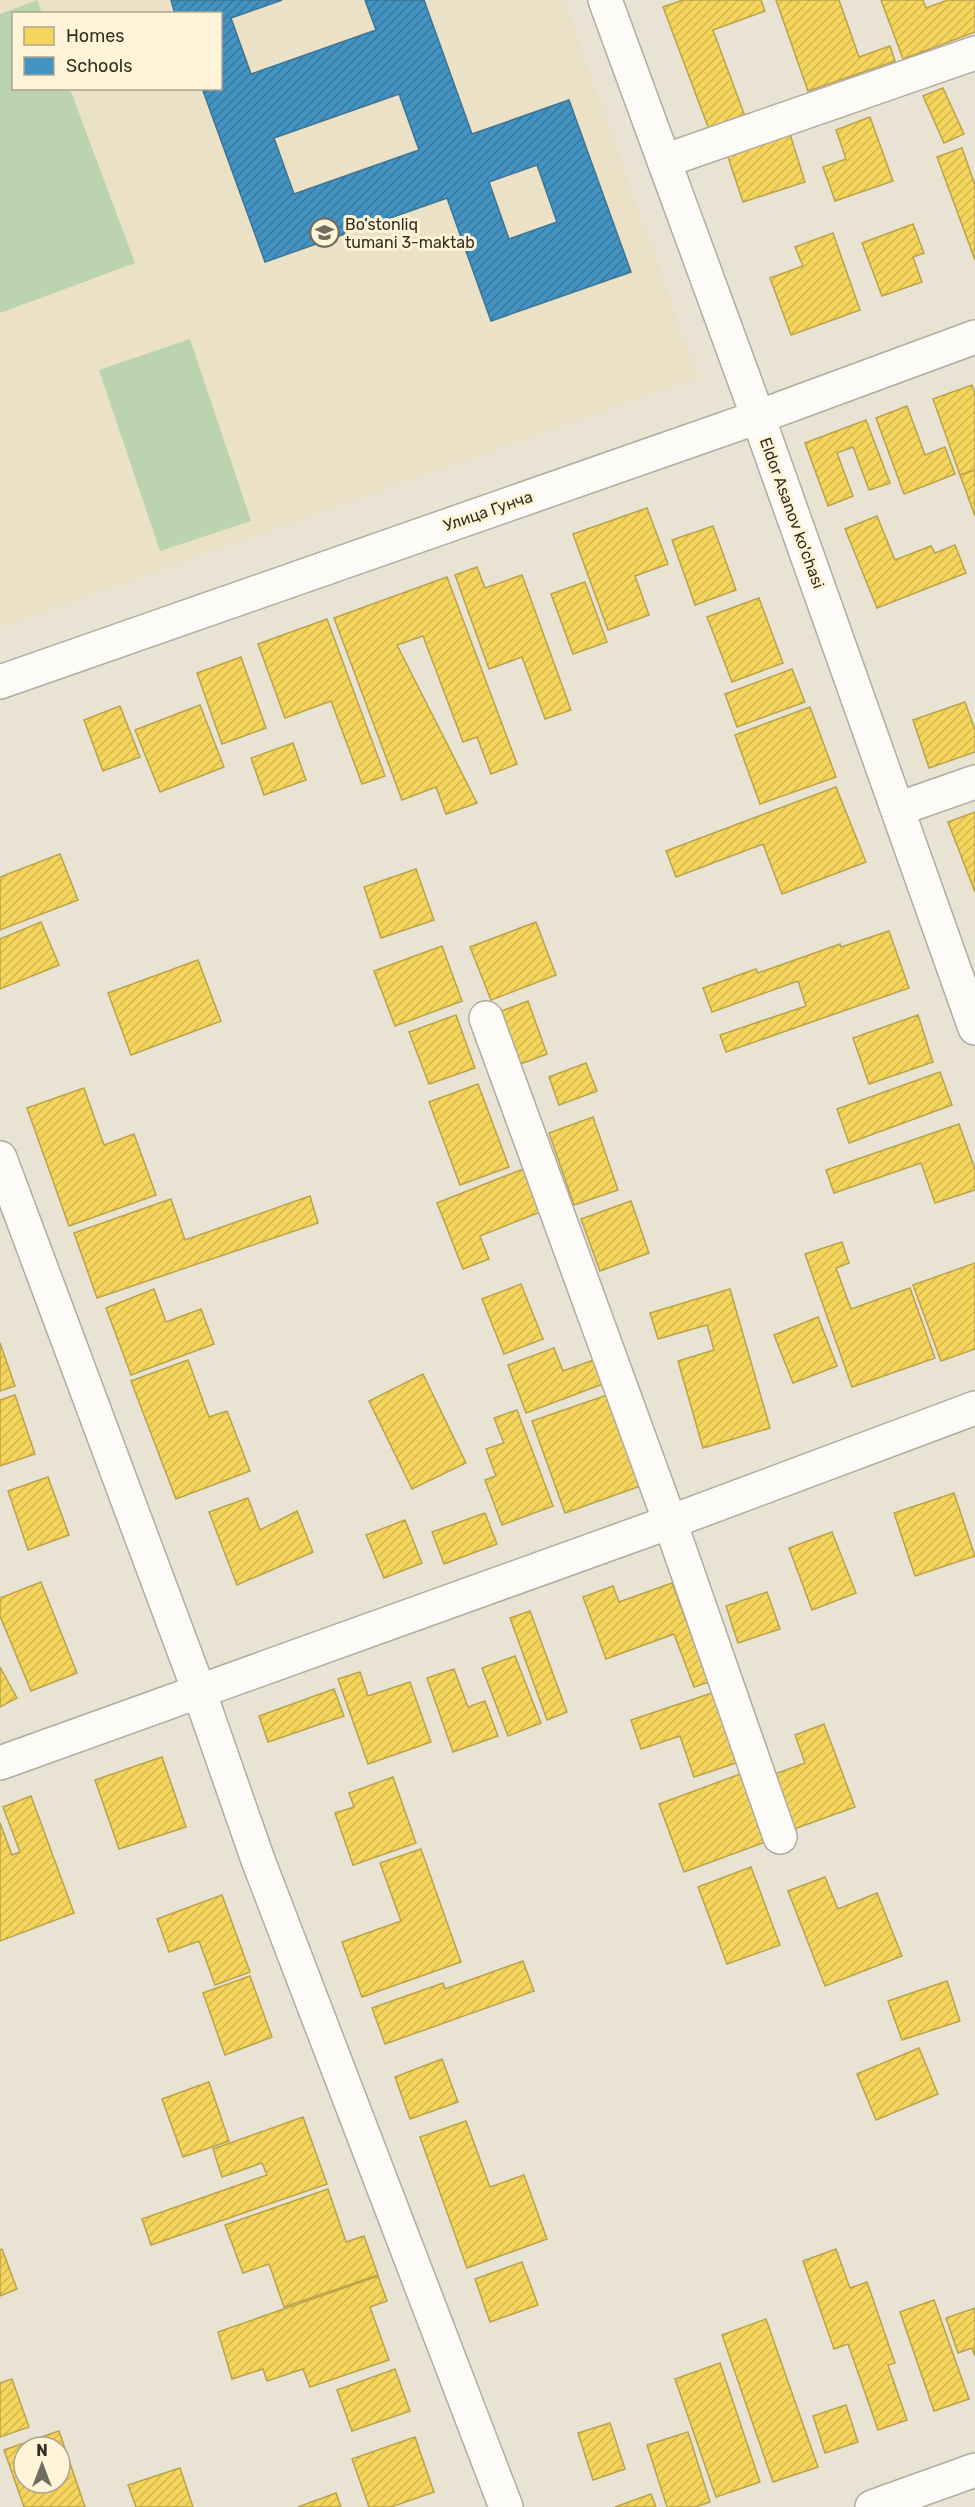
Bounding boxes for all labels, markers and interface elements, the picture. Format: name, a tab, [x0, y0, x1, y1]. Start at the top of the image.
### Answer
legend	[12, 12, 222, 90]
text: Homes	[66, 25, 124, 47]
text: Schools	[66, 55, 132, 77]
place label: Bo’stonliq tumani 3-maktab	[345, 215, 475, 252]
school or university icon: Bo’stonliq tumani 3-maktab	[308, 217, 340, 249]
street label: Eldor Asanov ko'chasi	[756, 435, 828, 591]
street label: Улица Гунча	[441, 487, 535, 535]
north arrow	[12, 2435, 72, 2495]
text: N	[36, 2441, 48, 2460]

